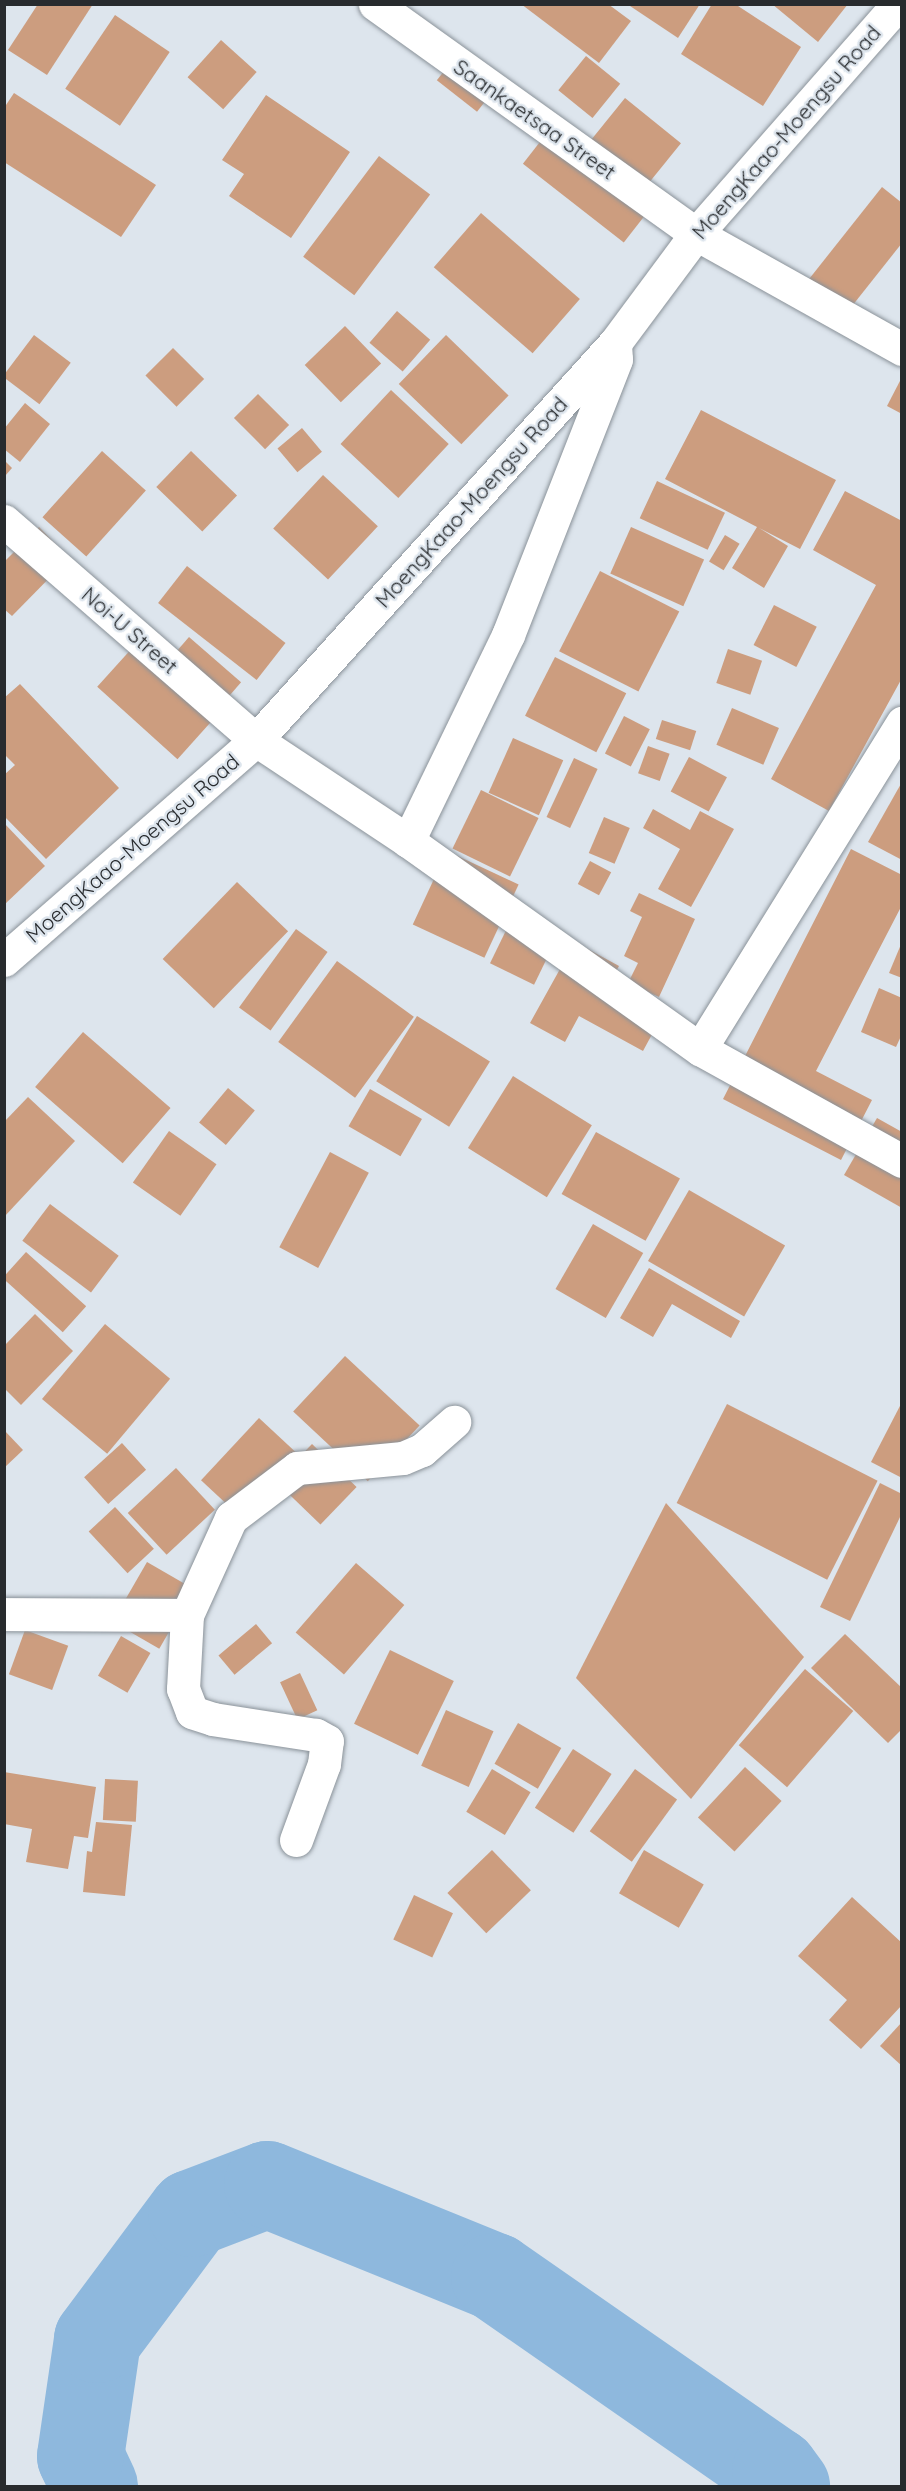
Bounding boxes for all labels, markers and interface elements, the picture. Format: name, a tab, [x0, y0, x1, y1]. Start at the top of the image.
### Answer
street label: MoengKaao-Moengsu Road	[686, 20, 886, 244]
street label: Saankaetsaa Street	[449, 54, 621, 184]
street label: MoengKaao-Moengsu Road	[370, 392, 572, 612]
street label: Noi-U Street	[77, 582, 183, 678]
street label: MoengKaao-Moengsu Road	[20, 748, 244, 948]

